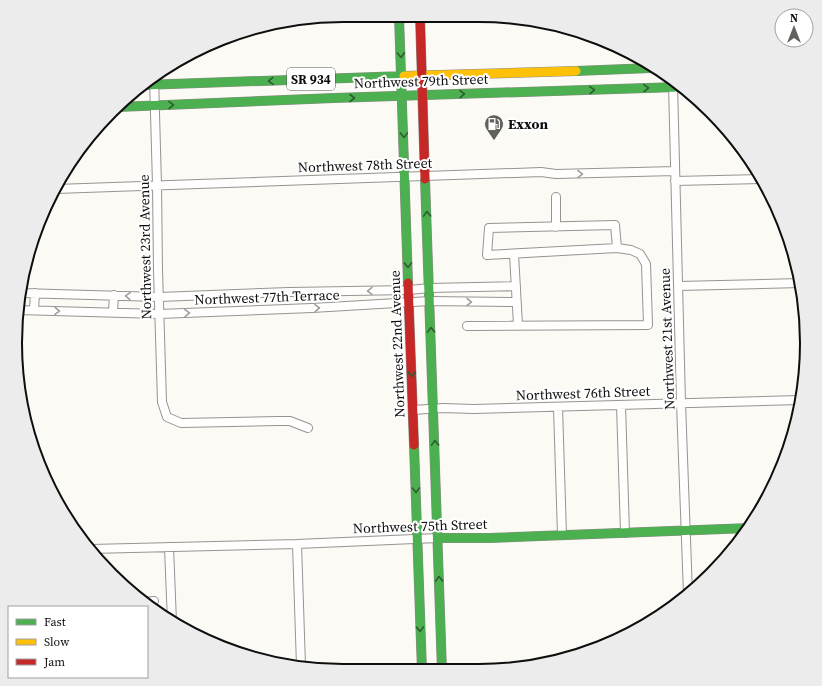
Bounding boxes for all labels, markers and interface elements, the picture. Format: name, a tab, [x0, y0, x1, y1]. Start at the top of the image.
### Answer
north arrow	[774, 8, 814, 48]
text: N	[790, 11, 798, 26]
one-way arrow	[397, 52, 405, 58]
road number: SR 934	[287, 68, 335, 90]
street label: Northwest 79th Street	[353, 69, 489, 93]
one-way arrow	[268, 76, 274, 85]
one-way arrow	[643, 84, 649, 92]
one-way arrow	[589, 85, 595, 94]
one-way arrow	[459, 90, 465, 98]
one-way arrow	[349, 94, 355, 102]
one-way arrow	[168, 100, 174, 109]
fuel station icon: Exxon	[483, 113, 505, 141]
place label: Exxon	[508, 114, 548, 134]
one-way arrow	[400, 132, 408, 138]
street label: Northwest 78th Street	[297, 153, 433, 177]
one-way arrow	[577, 169, 583, 178]
street label: Northwest 23rd Avenue	[134, 174, 156, 320]
one-way arrow	[423, 211, 431, 217]
one-way arrow	[404, 262, 413, 268]
street label: Northwest 21st Avenue	[655, 268, 679, 410]
street label: Northwest 22nd Avenue	[384, 270, 410, 418]
street label: Northwest 77th Terrace	[194, 284, 340, 310]
one-way arrow	[367, 287, 373, 295]
one-way arrow	[125, 292, 131, 300]
one-way arrow	[466, 298, 472, 306]
one-way arrow	[314, 304, 320, 313]
one-way arrow	[54, 307, 60, 315]
one-way arrow	[184, 309, 190, 317]
one-way arrow	[427, 327, 435, 333]
one-way arrow	[408, 371, 416, 377]
street label: Northwest 76th Street	[515, 381, 651, 405]
one-way arrow	[431, 440, 439, 446]
one-way arrow	[412, 487, 420, 493]
street label: Northwest 75th Street	[352, 514, 488, 538]
one-way arrow	[435, 576, 444, 582]
legend	[8, 606, 148, 678]
text: Fast	[44, 614, 66, 630]
one-way arrow	[416, 626, 425, 632]
text: Slow	[44, 634, 70, 650]
text: Jam	[43, 654, 65, 670]

